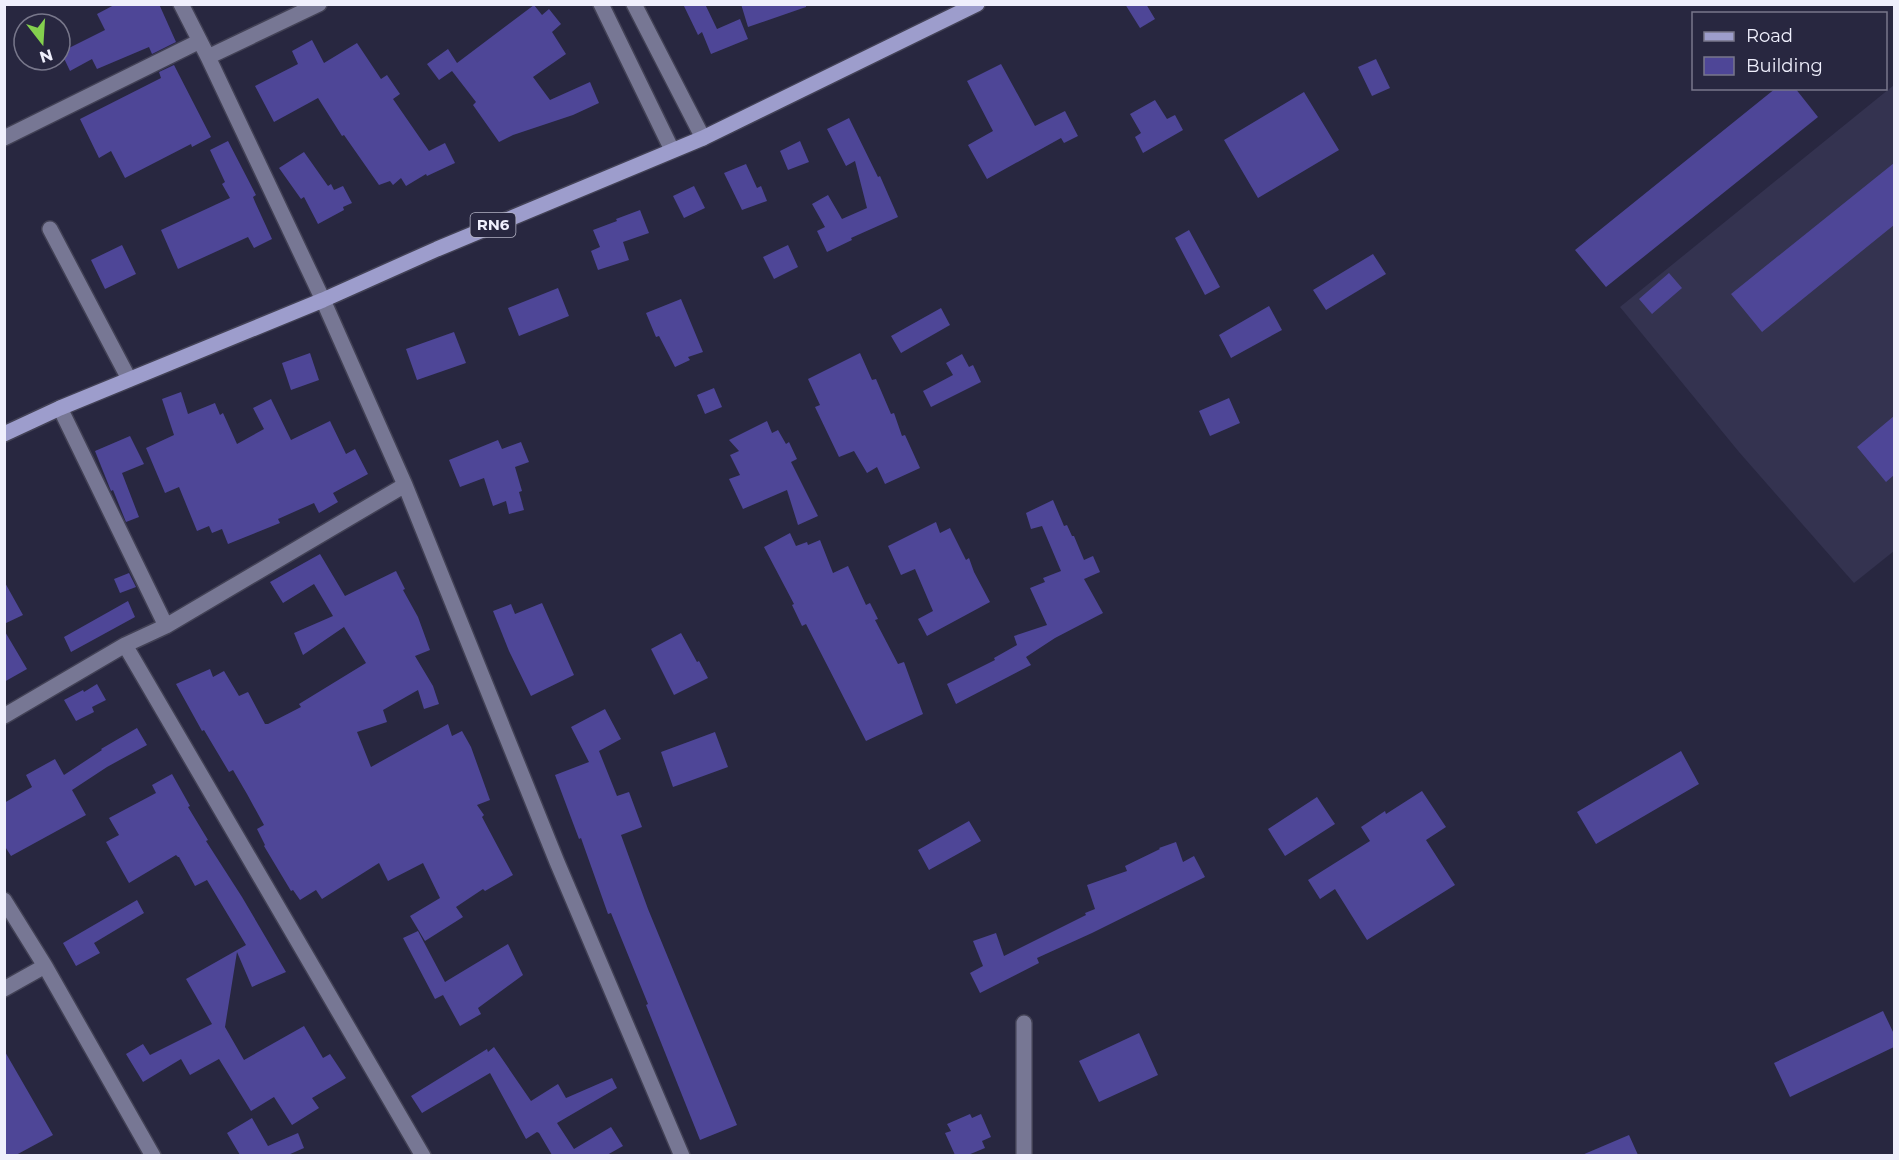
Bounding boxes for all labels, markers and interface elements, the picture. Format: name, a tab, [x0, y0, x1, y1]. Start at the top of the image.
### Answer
north arrow	[12, 12, 72, 72]
legend	[1692, 12, 1887, 90]
text: Road	[1746, 25, 1793, 47]
text: N	[37, 45, 55, 67]
text: Building	[1746, 55, 1823, 77]
road number: RN6	[470, 213, 516, 237]

